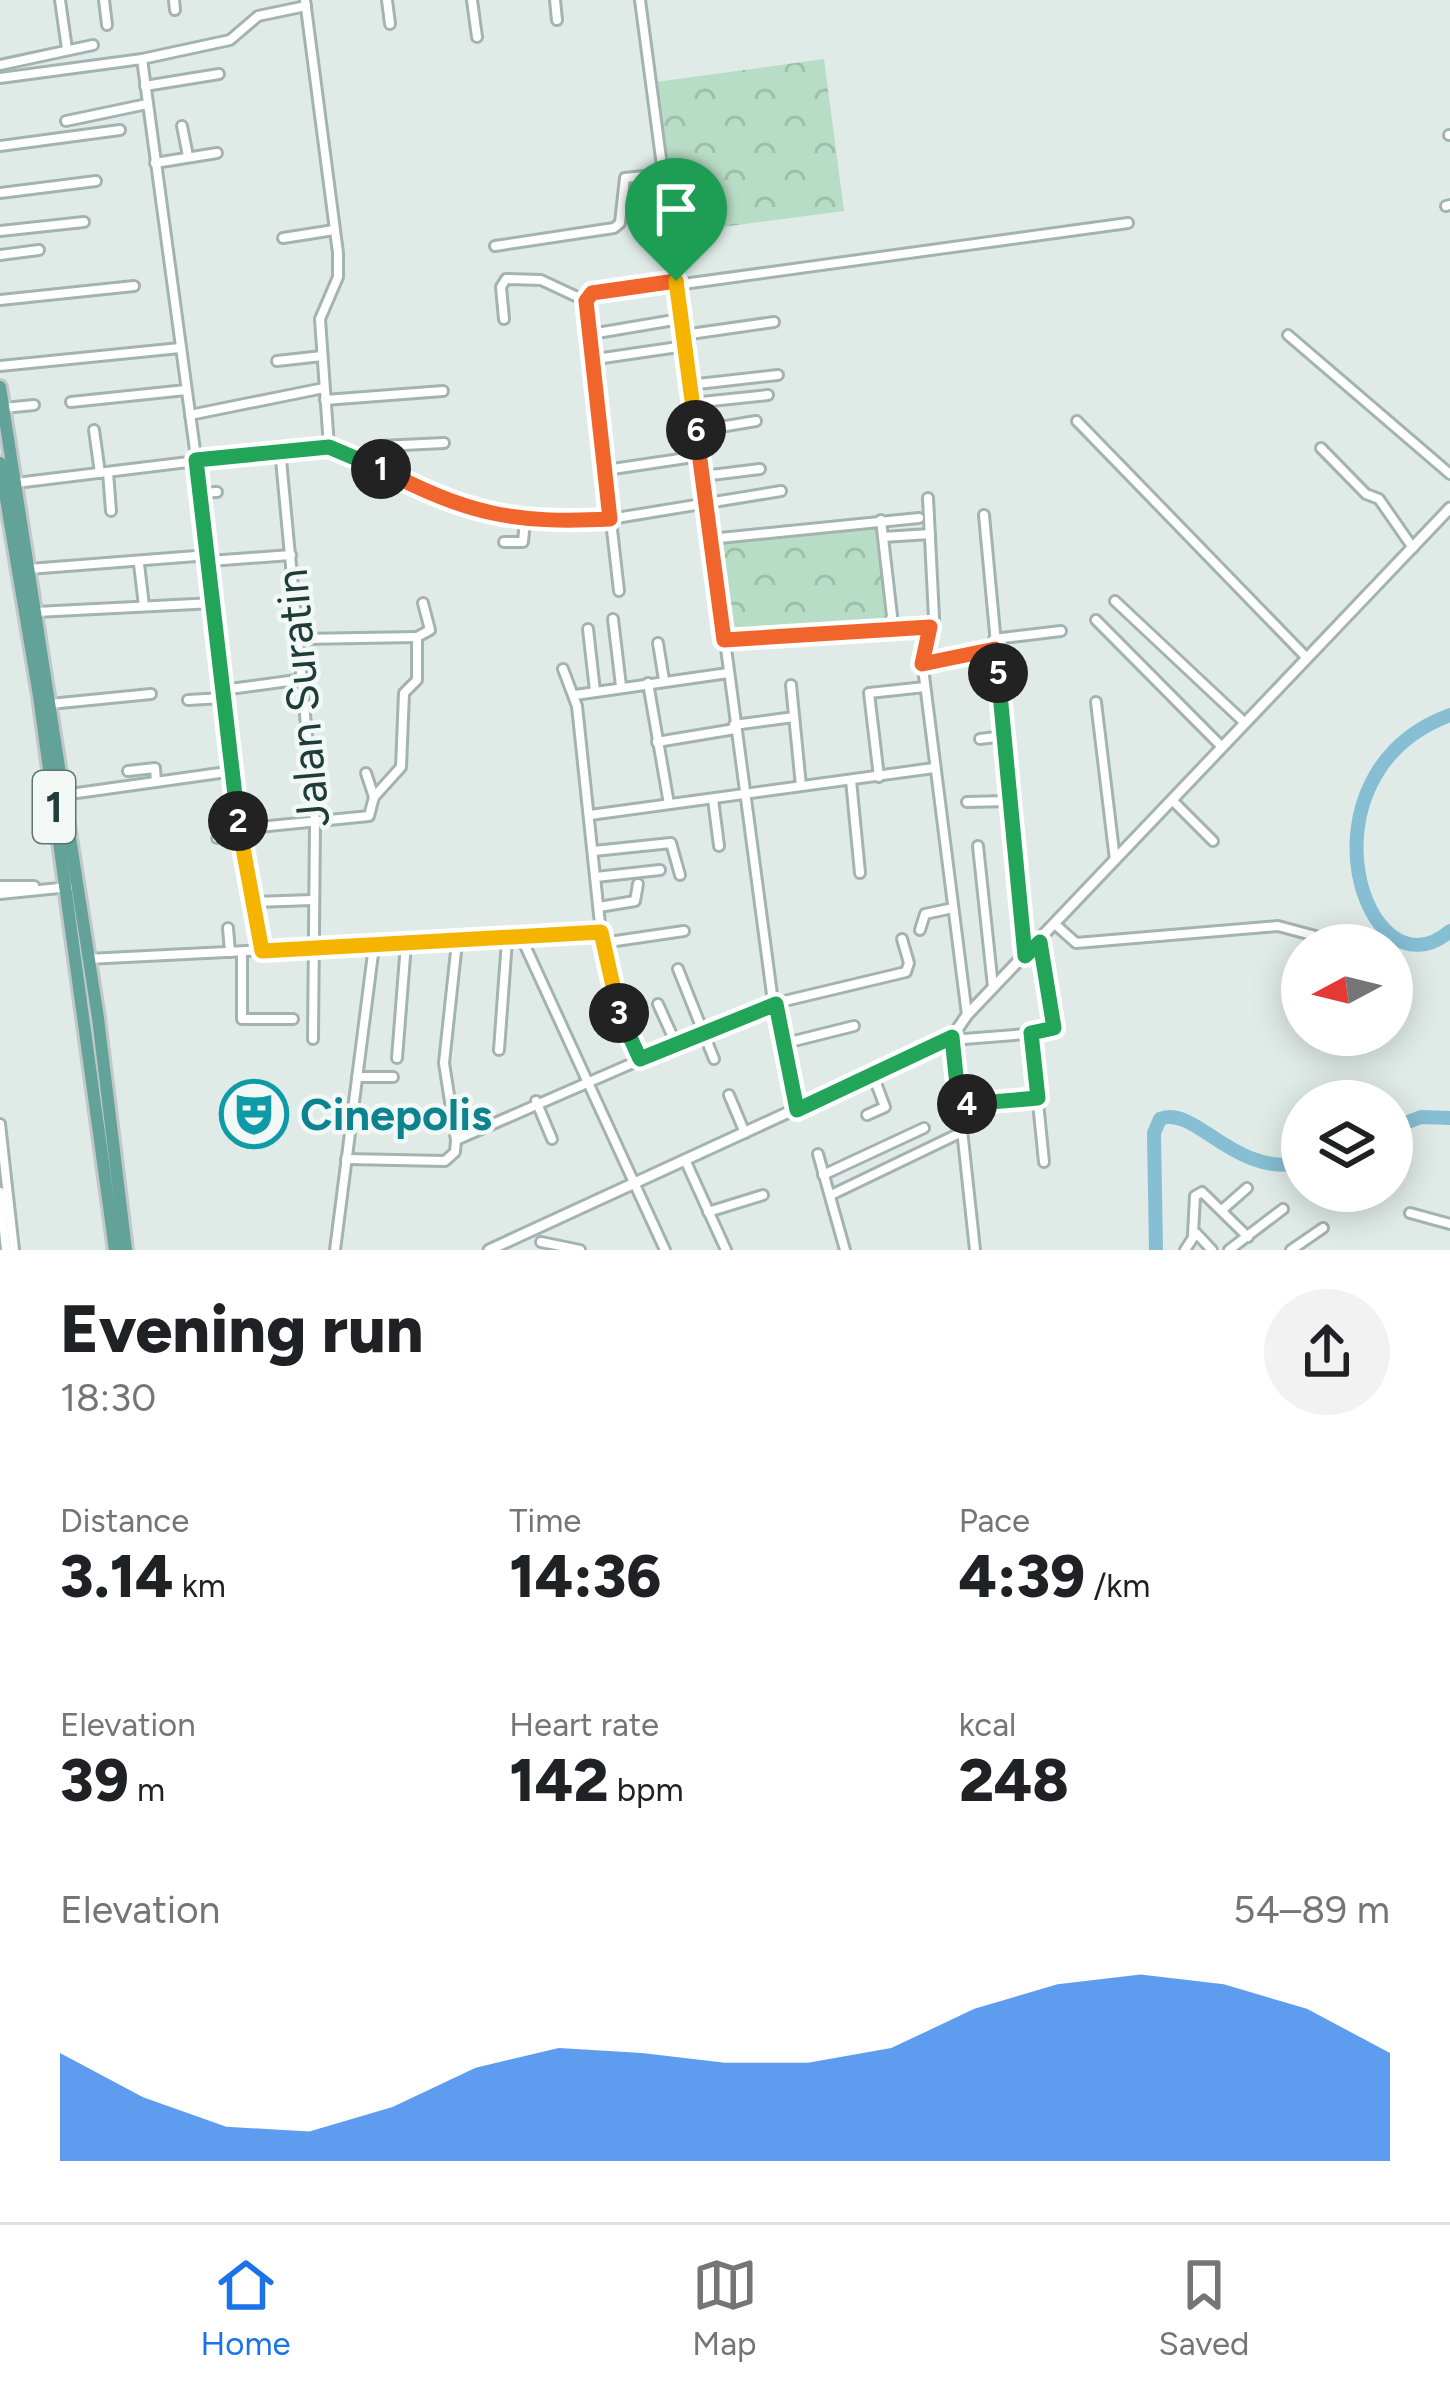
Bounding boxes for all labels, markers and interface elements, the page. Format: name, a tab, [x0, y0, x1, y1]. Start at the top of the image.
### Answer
pin	[625, 158, 727, 281]
icon: arrive	[643, 176, 709, 242]
pin: 6	[666, 400, 726, 460]
text: 6	[686, 410, 706, 449]
pin: 1	[351, 439, 411, 499]
text: 1	[374, 449, 388, 488]
street label: Jalan Suratin	[264, 567, 340, 829]
pin: 5	[968, 643, 1028, 703]
text: 5	[988, 653, 1008, 692]
road number: 1	[33, 771, 75, 843]
pin: 2	[208, 791, 268, 851]
text: 2	[228, 801, 248, 840]
north arrow	[1281, 924, 1413, 1056]
map controls	[1281, 924, 1413, 1212]
pin: 3	[589, 983, 649, 1043]
text: 3	[610, 993, 628, 1032]
pin: 4	[937, 1074, 997, 1134]
theatre icon: Cinepolis	[219, 1079, 289, 1149]
button: layers	[1281, 1080, 1413, 1212]
text: 4	[957, 1084, 977, 1123]
place label: Cinepolis	[300, 1087, 492, 1141]
text: Evening run	[60, 1289, 424, 1369]
button: share	[1264, 1289, 1390, 1415]
text: 18:30	[60, 1374, 156, 1421]
text: Distance	[60, 1501, 189, 1540]
text: Time	[509, 1501, 581, 1540]
text: Pace	[959, 1501, 1030, 1540]
text: 3.14	[60, 1540, 174, 1612]
text: 14:36	[509, 1540, 662, 1612]
text: 4:39	[959, 1540, 1085, 1612]
text: km	[174, 1566, 226, 1605]
text: /km	[1085, 1566, 1150, 1605]
text: Elevation	[60, 1705, 196, 1744]
text: Heart rate	[509, 1705, 659, 1744]
text: kcal	[959, 1705, 1016, 1744]
text: 39	[60, 1744, 129, 1816]
text: 142	[509, 1744, 609, 1816]
text: 248	[959, 1744, 1069, 1816]
text: m	[129, 1770, 165, 1809]
text: bpm	[609, 1770, 684, 1809]
text: Elevation	[60, 1886, 220, 1933]
text: 54–89 m	[1233, 1886, 1390, 1933]
tab: Home	[200, 2252, 291, 2363]
tab: Map	[692, 2252, 758, 2363]
tab: Saved	[1158, 2252, 1249, 2363]

